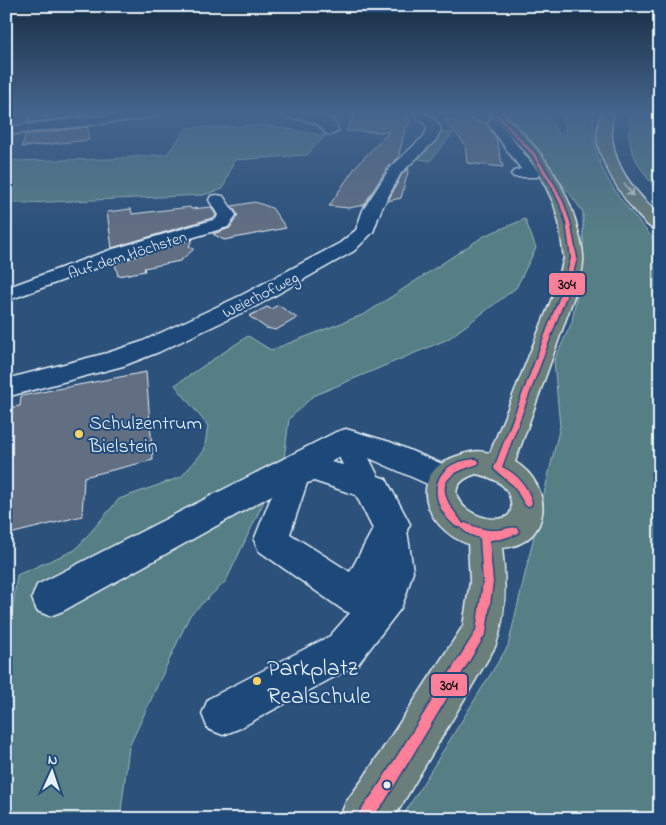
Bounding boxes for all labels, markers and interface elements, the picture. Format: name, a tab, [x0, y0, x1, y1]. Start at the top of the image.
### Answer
one-way arrow	[623, 183, 634, 196]
street label: Auf dem Höchsten	[65, 225, 190, 286]
street label: Weierhofweg	[219, 266, 303, 325]
line badge: 304	[548, 272, 586, 296]
text: 304	[557, 275, 576, 296]
place label: Schulzentrum Bielstein	[88, 410, 202, 462]
marker: Schulzentrum Bielstein	[73, 428, 85, 440]
place label: Parkplatz Realschule	[267, 652, 371, 715]
line badge: 304	[430, 673, 468, 697]
marker: Parkplatz Realschule	[251, 675, 263, 687]
text: 304	[439, 676, 458, 697]
north arrow	[28, 748, 78, 798]
text: N	[47, 750, 58, 771]
unlabelled marker	[382, 780, 392, 790]

